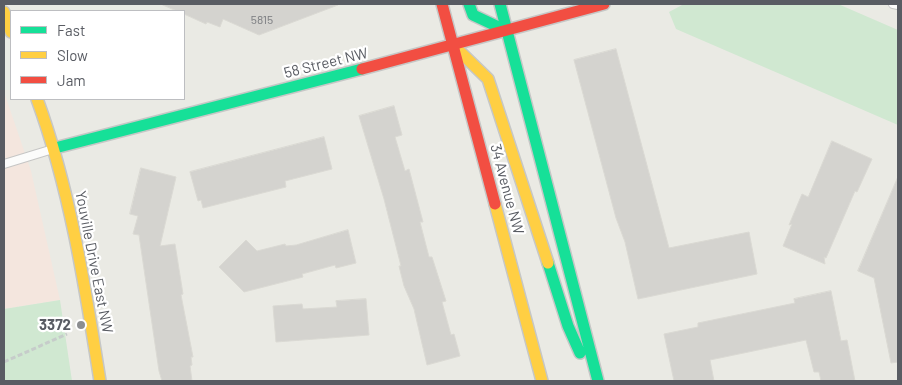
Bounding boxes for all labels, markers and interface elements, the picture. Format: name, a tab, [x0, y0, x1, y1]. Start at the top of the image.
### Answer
legend	[10, 10, 185, 100]
house number: 5815	[251, 13, 273, 27]
text: Fast	[57, 21, 85, 39]
street label: 58 Street NW	[282, 44, 370, 82]
text: Slow	[57, 46, 88, 64]
text: Jam	[57, 71, 86, 89]
street label: 34 Avenue NW	[486, 142, 528, 236]
street label: Youville Drive East NW	[71, 189, 117, 335]
place label: 3372	[39, 316, 71, 334]
marker: 3372	[75, 319, 87, 331]

